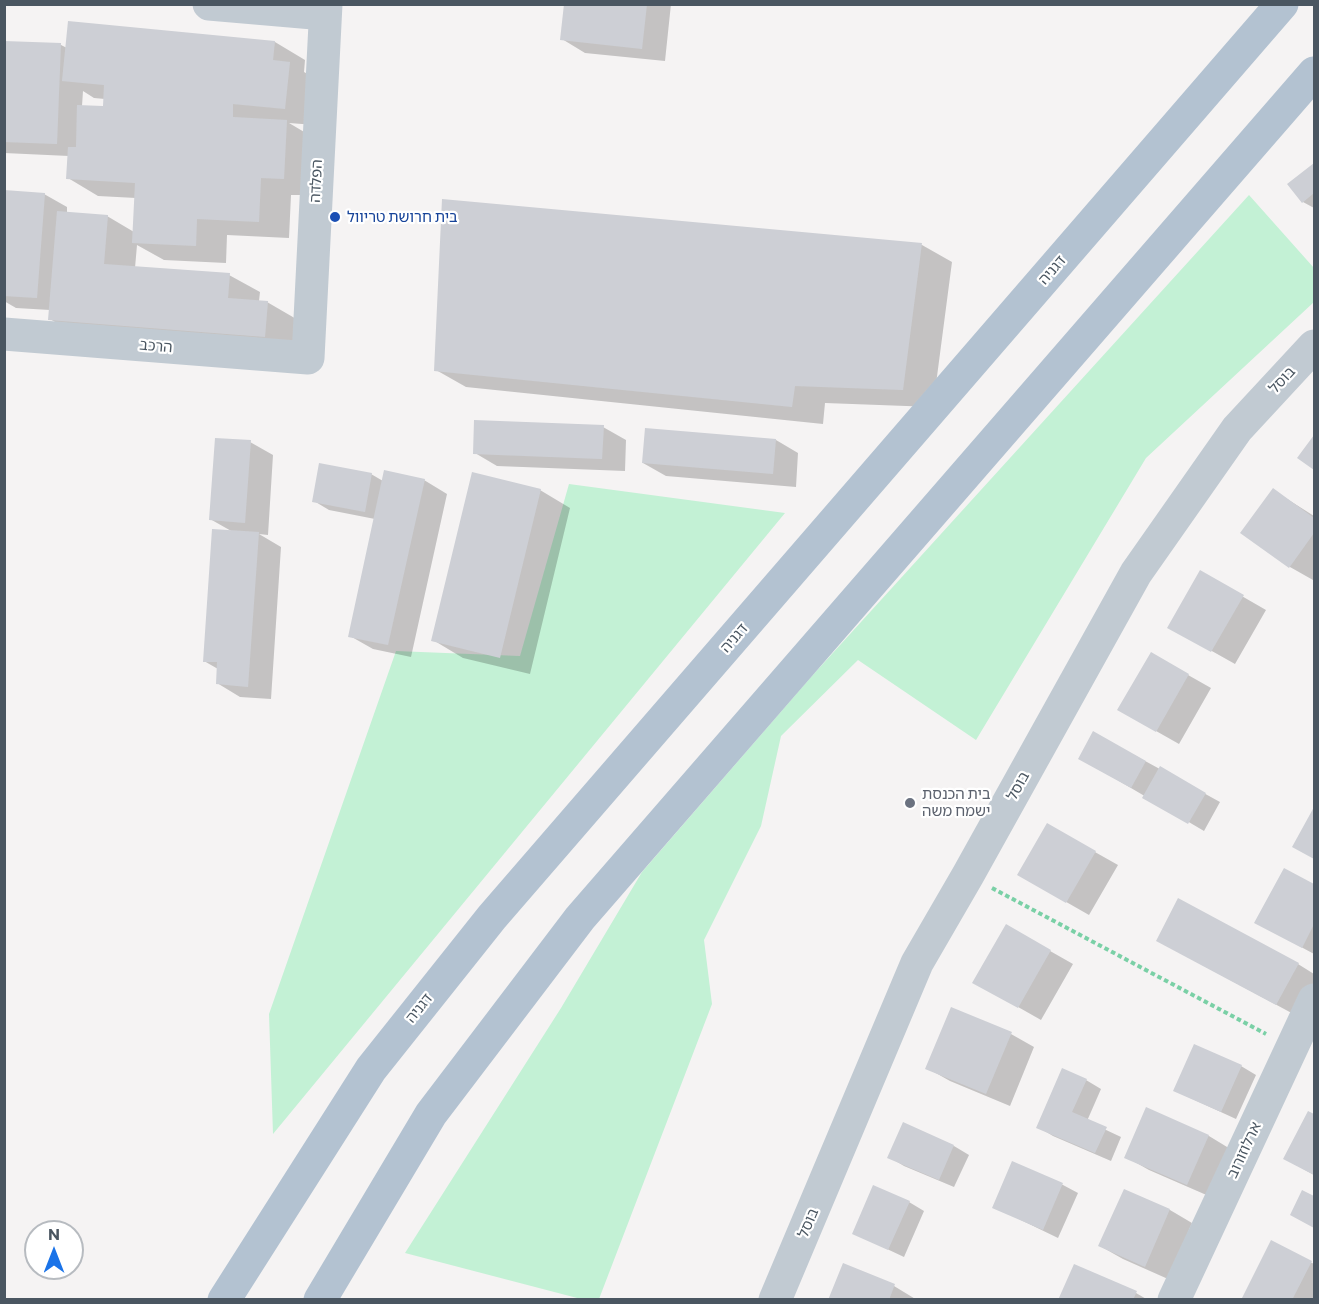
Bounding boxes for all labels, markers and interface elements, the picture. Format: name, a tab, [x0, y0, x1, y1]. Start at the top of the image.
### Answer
street label: הפלדה	[306, 159, 326, 203]
place label: בית חרושת טריוול	[347, 208, 458, 226]
marker: בית חרושת טריוול	[328, 210, 342, 224]
street label: דגניה	[1034, 252, 1070, 288]
street label: הרכב	[139, 336, 173, 356]
street label: בוסל	[1265, 363, 1299, 397]
street label: דגניה	[716, 620, 752, 656]
street label: בוסל	[1003, 768, 1033, 804]
place label: בית הכנסת ישמח משה	[922, 785, 991, 820]
marker: בית הכנסת ישמח משה	[903, 796, 917, 810]
street label: דגניה	[402, 990, 436, 1026]
street label: ארלוזורוב	[1223, 1119, 1265, 1181]
street label: בוסל	[794, 1205, 822, 1241]
north arrow	[24, 1220, 84, 1280]
text: N	[48, 1224, 60, 1243]

